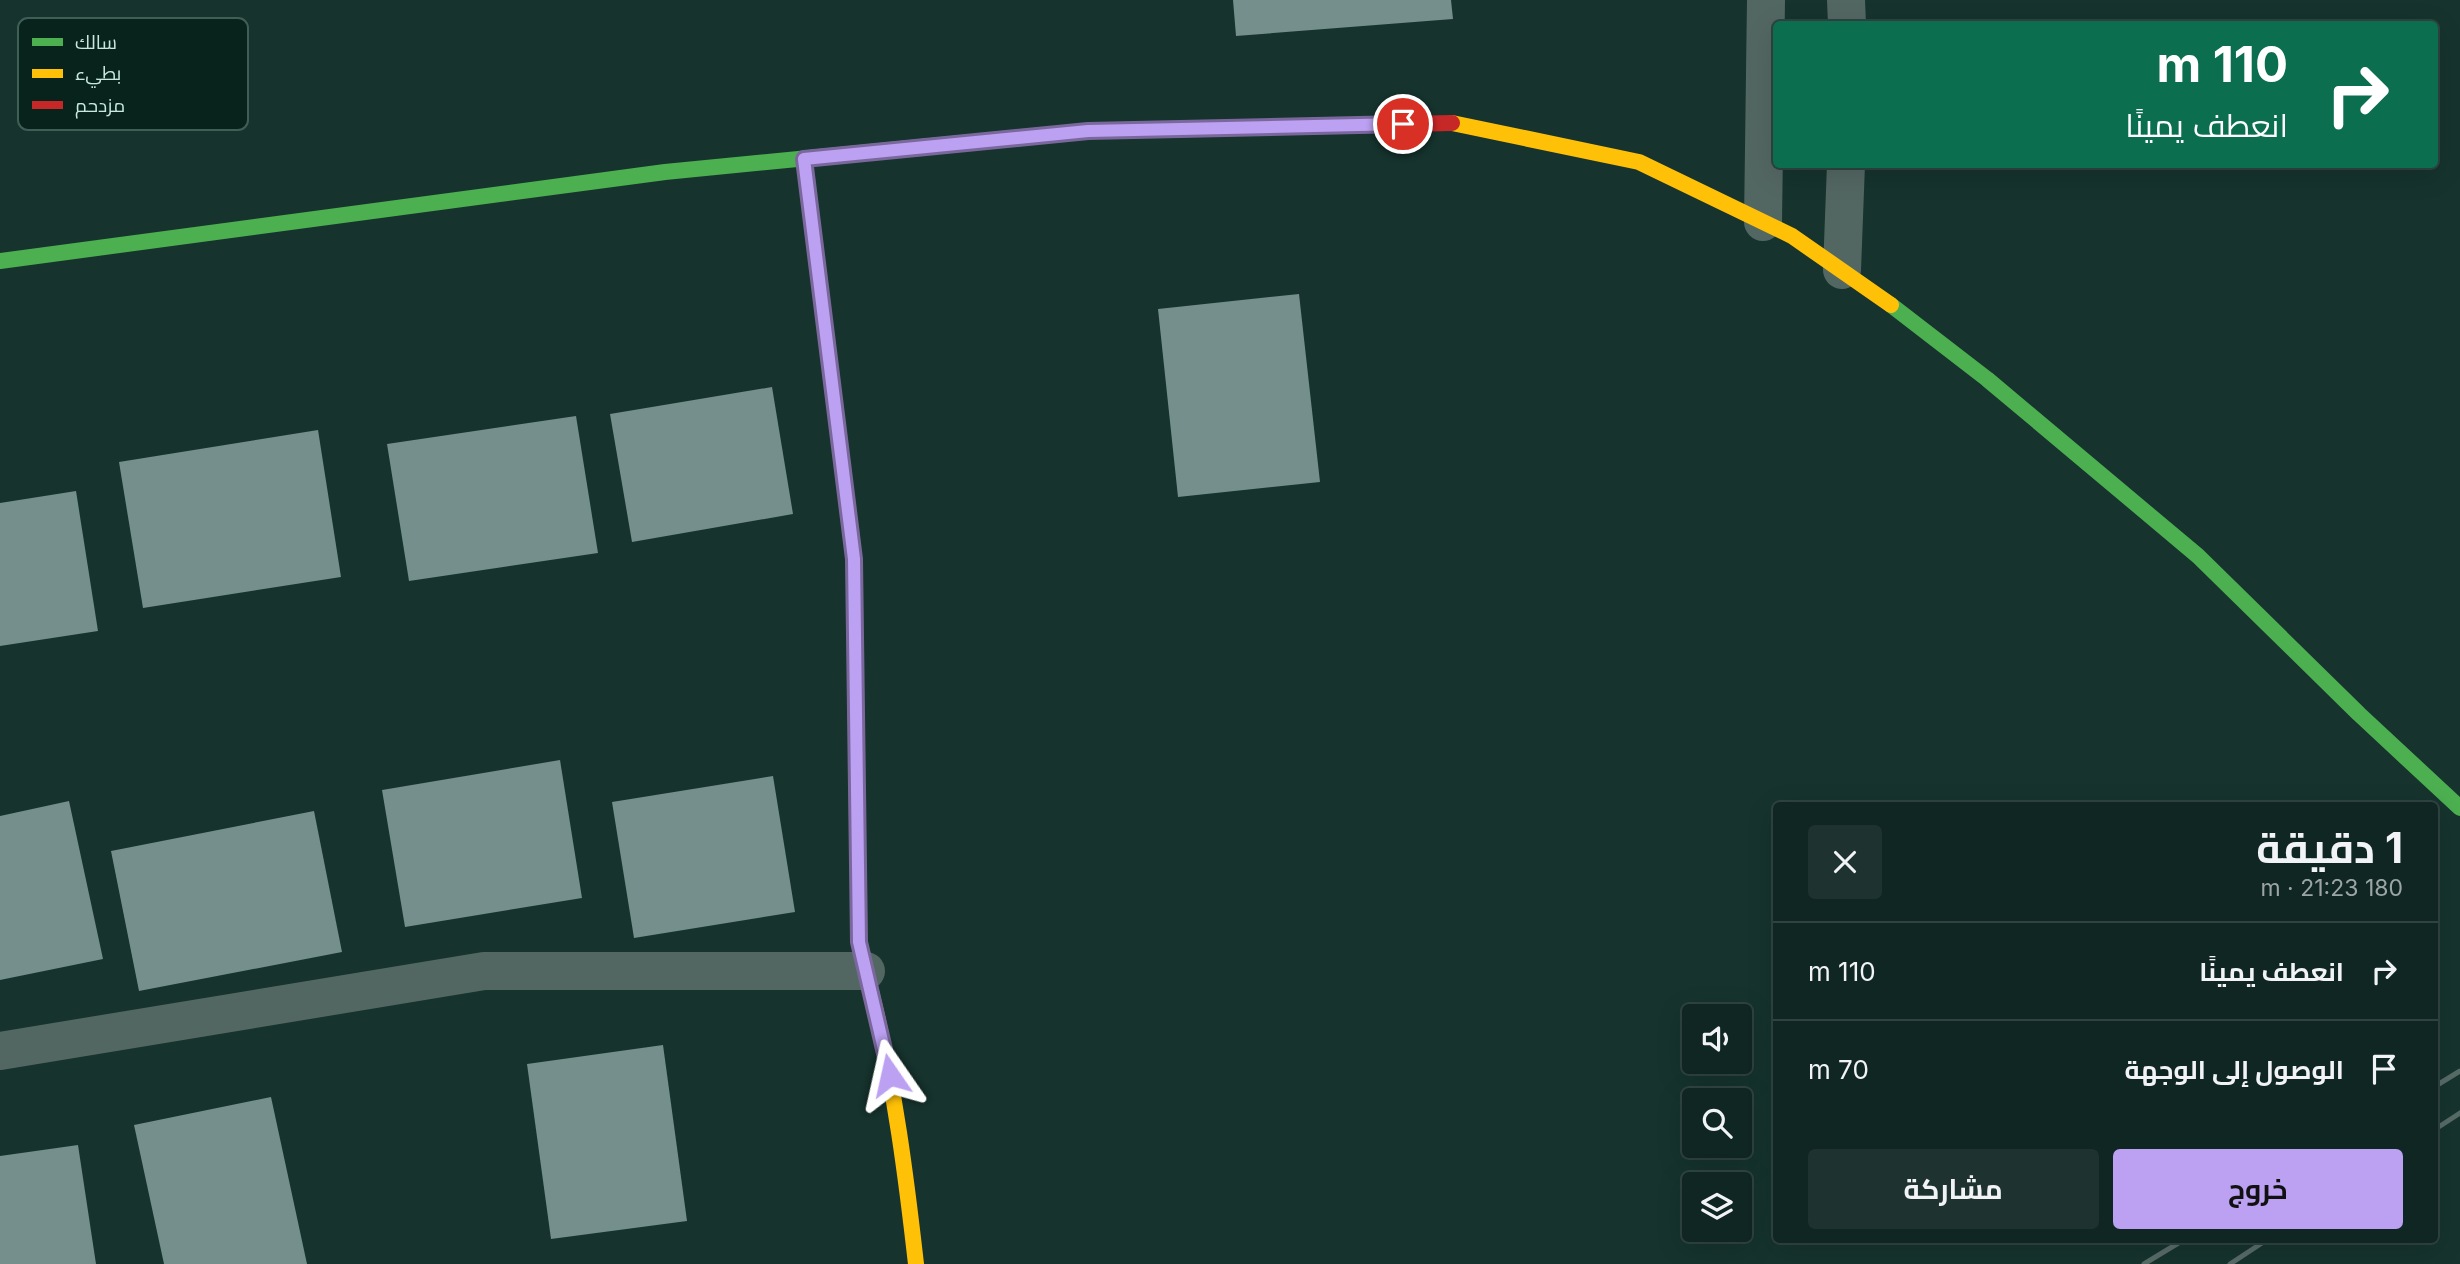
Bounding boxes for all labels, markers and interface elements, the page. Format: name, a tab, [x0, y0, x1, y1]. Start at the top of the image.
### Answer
legend	[18, 18, 248, 130]
text: سالك	[75, 31, 117, 54]
text: 110 m	[2156, 35, 2288, 94]
icon: right	[2312, 49, 2403, 140]
text: بطيء	[75, 62, 121, 88]
text: مزدحم	[75, 94, 125, 119]
pin	[1373, 94, 1433, 154]
icon: arrive	[1384, 105, 1422, 143]
text: انعطف يمينًا	[2125, 106, 2288, 145]
text: 1 دقيقة	[2256, 822, 2403, 873]
button: close	[1808, 825, 1882, 899]
text: 180 m · 21:23	[2260, 874, 2403, 902]
icon: right	[2365, 952, 2403, 990]
text: 110 m	[1808, 956, 1876, 987]
text: انعطف يمينًا	[2199, 956, 2344, 987]
map controls	[1682, 1004, 1752, 1242]
button: sound	[1682, 1004, 1752, 1074]
position arrow	[853, 1038, 927, 1112]
icon: arrive	[2365, 1050, 2403, 1088]
text: 70 m	[1808, 1054, 1869, 1085]
text: الوصول إلى الوجهة	[2125, 1054, 2344, 1085]
button: search	[1682, 1088, 1752, 1158]
button: مشاركة	[1808, 1149, 2099, 1229]
button: خروج	[2113, 1149, 2403, 1229]
button: layers	[1682, 1172, 1752, 1242]

